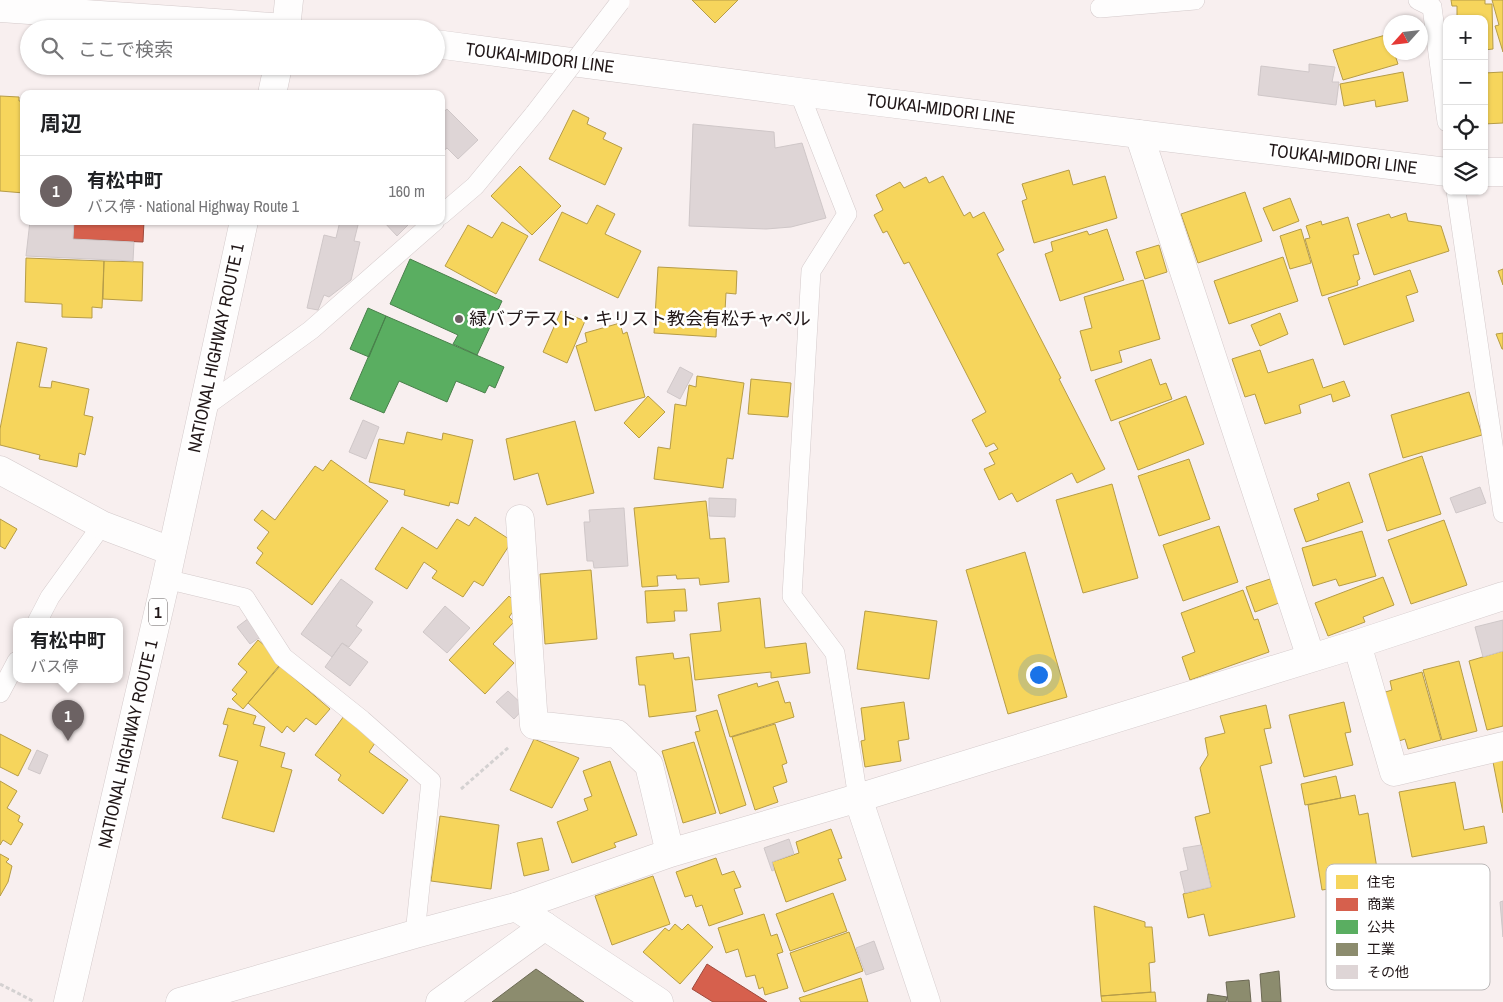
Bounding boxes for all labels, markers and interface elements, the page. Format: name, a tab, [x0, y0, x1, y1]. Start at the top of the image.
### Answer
north arrow	[1383, 15, 1428, 60]
map controls	[1443, 15, 1488, 195]
button: +	[1443, 15, 1488, 60]
search box	[20, 20, 445, 75]
icon: search	[38, 34, 66, 62]
text: ここで検索	[78, 36, 173, 62]
street label: TOUKAI-MIDORI LINE	[464, 36, 616, 79]
button: −	[1443, 60, 1488, 105]
street label: TOUKAI-MIDORI LINE	[865, 87, 1017, 130]
button: locate	[1443, 105, 1488, 150]
text: 周辺	[40, 109, 82, 138]
street label: TOUKAI-MIDORI LINE	[1267, 137, 1419, 180]
button: layers	[1443, 150, 1488, 195]
text: 有松中町	[87, 167, 163, 193]
text: 1	[52, 180, 60, 202]
text: 160 m	[389, 180, 425, 202]
text: バス停 · National Highway Route 1	[87, 195, 299, 217]
street label: NATIONAL HIGHWAY ROUTE 1	[181, 240, 250, 455]
place label: 緑バプテスト・キリスト教会有松チャペル	[469, 306, 811, 331]
marker: 緑バプテスト・キリスト教会有松チャペル	[453, 313, 465, 325]
road number: 1	[149, 598, 167, 626]
popup	[13, 618, 123, 683]
text: 有松中町	[30, 627, 106, 653]
street label: NATIONAL HIGHWAY ROUTE 1	[91, 637, 164, 850]
text: バス停	[30, 655, 78, 677]
your location	[1026, 662, 1052, 688]
pin: 1	[52, 700, 84, 741]
legend	[1326, 864, 1490, 990]
text: 住宅	[1367, 873, 1395, 891]
text: 商業	[1367, 895, 1395, 913]
text: 公共	[1367, 918, 1395, 936]
text: 工業	[1367, 940, 1395, 958]
text: その他	[1367, 963, 1409, 981]

